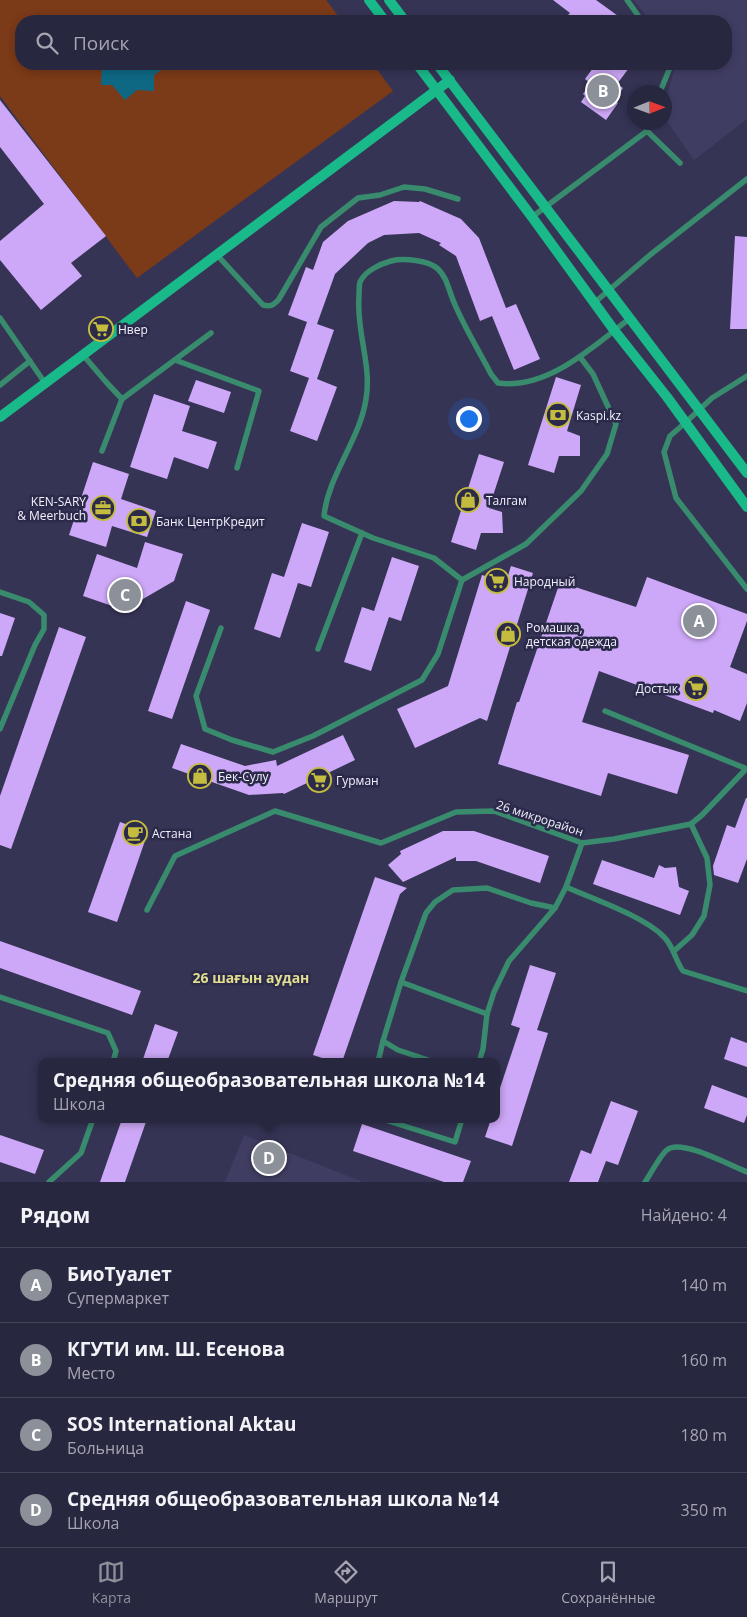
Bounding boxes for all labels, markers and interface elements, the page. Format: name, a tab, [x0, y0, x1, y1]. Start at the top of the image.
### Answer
search box	[15, 15, 732, 70]
icon: search	[33, 29, 61, 57]
text: Поиск	[73, 30, 129, 56]
pin: B	[587, 72, 619, 110]
north arrow	[627, 85, 672, 130]
supermarket icon: Нвер	[88, 316, 114, 342]
place label: Нвер	[118, 321, 148, 338]
bank icon: Kaspi.kz	[545, 402, 571, 428]
your location	[456, 406, 482, 432]
place label: Kaspi.kz	[576, 407, 622, 424]
shop icon: Талгам	[455, 487, 481, 513]
place label: Талгам	[486, 492, 527, 509]
place label: KEN-SARY & Meerbuch	[17, 493, 86, 524]
office icon: KEN-SARY & Meerbuch	[90, 495, 116, 521]
bank icon: Банк ЦентрКредит	[126, 508, 152, 534]
place label: Банк ЦентрКредит	[156, 513, 265, 530]
supermarket icon: Народный	[484, 568, 510, 594]
place label: Народный	[514, 573, 575, 590]
pin: C	[109, 576, 141, 614]
pin: A	[683, 602, 715, 640]
place label: Ромашка, детская одежда	[526, 619, 617, 650]
shop icon: Ромашка, детская одежда	[495, 621, 521, 647]
supermarket icon: Достык	[683, 675, 709, 701]
place label: Достык	[636, 680, 679, 697]
shop icon: Бек-Сулу	[187, 763, 213, 789]
supermarket icon: Гурман	[306, 767, 332, 793]
place label: Бек-Сулу	[218, 768, 270, 785]
place label: Гурман	[336, 772, 379, 789]
street label: 26 микрорайон	[494, 796, 586, 840]
cafe icon: Астана	[122, 820, 148, 846]
place label: Астана	[152, 825, 192, 842]
district label: 26 шағын аудан	[193, 968, 309, 987]
popup	[38, 1058, 500, 1123]
text: Cредняя общеобразовательная школа №14	[53, 1067, 485, 1093]
text: Школа	[53, 1093, 105, 1115]
pin: D	[253, 1139, 285, 1177]
text: Рядом	[20, 1201, 90, 1229]
text: Найдено: 4	[641, 1204, 727, 1226]
text: БиоТуалет	[67, 1261, 172, 1287]
text: A	[30, 1274, 42, 1296]
text: 140 m	[681, 1274, 727, 1296]
text: Супермаркет	[67, 1287, 169, 1309]
text: КГУТИ им. Ш. Есенова	[67, 1336, 285, 1362]
text: B	[31, 1349, 41, 1371]
text: 160 m	[681, 1349, 727, 1371]
text: Место	[67, 1362, 115, 1384]
text: SOS International Aktau	[67, 1411, 296, 1437]
text: C	[31, 1424, 41, 1446]
text: 180 m	[681, 1424, 727, 1446]
text: Больница	[67, 1437, 144, 1459]
text: Cредняя общеобразовательная школа №14	[67, 1486, 499, 1512]
text: D	[30, 1499, 42, 1521]
text: 350 m	[681, 1499, 727, 1521]
text: Школа	[67, 1512, 119, 1534]
tab: Карта	[92, 1558, 131, 1607]
tab: Маршрут	[314, 1558, 378, 1607]
tab: Сохранённые	[561, 1558, 655, 1607]

